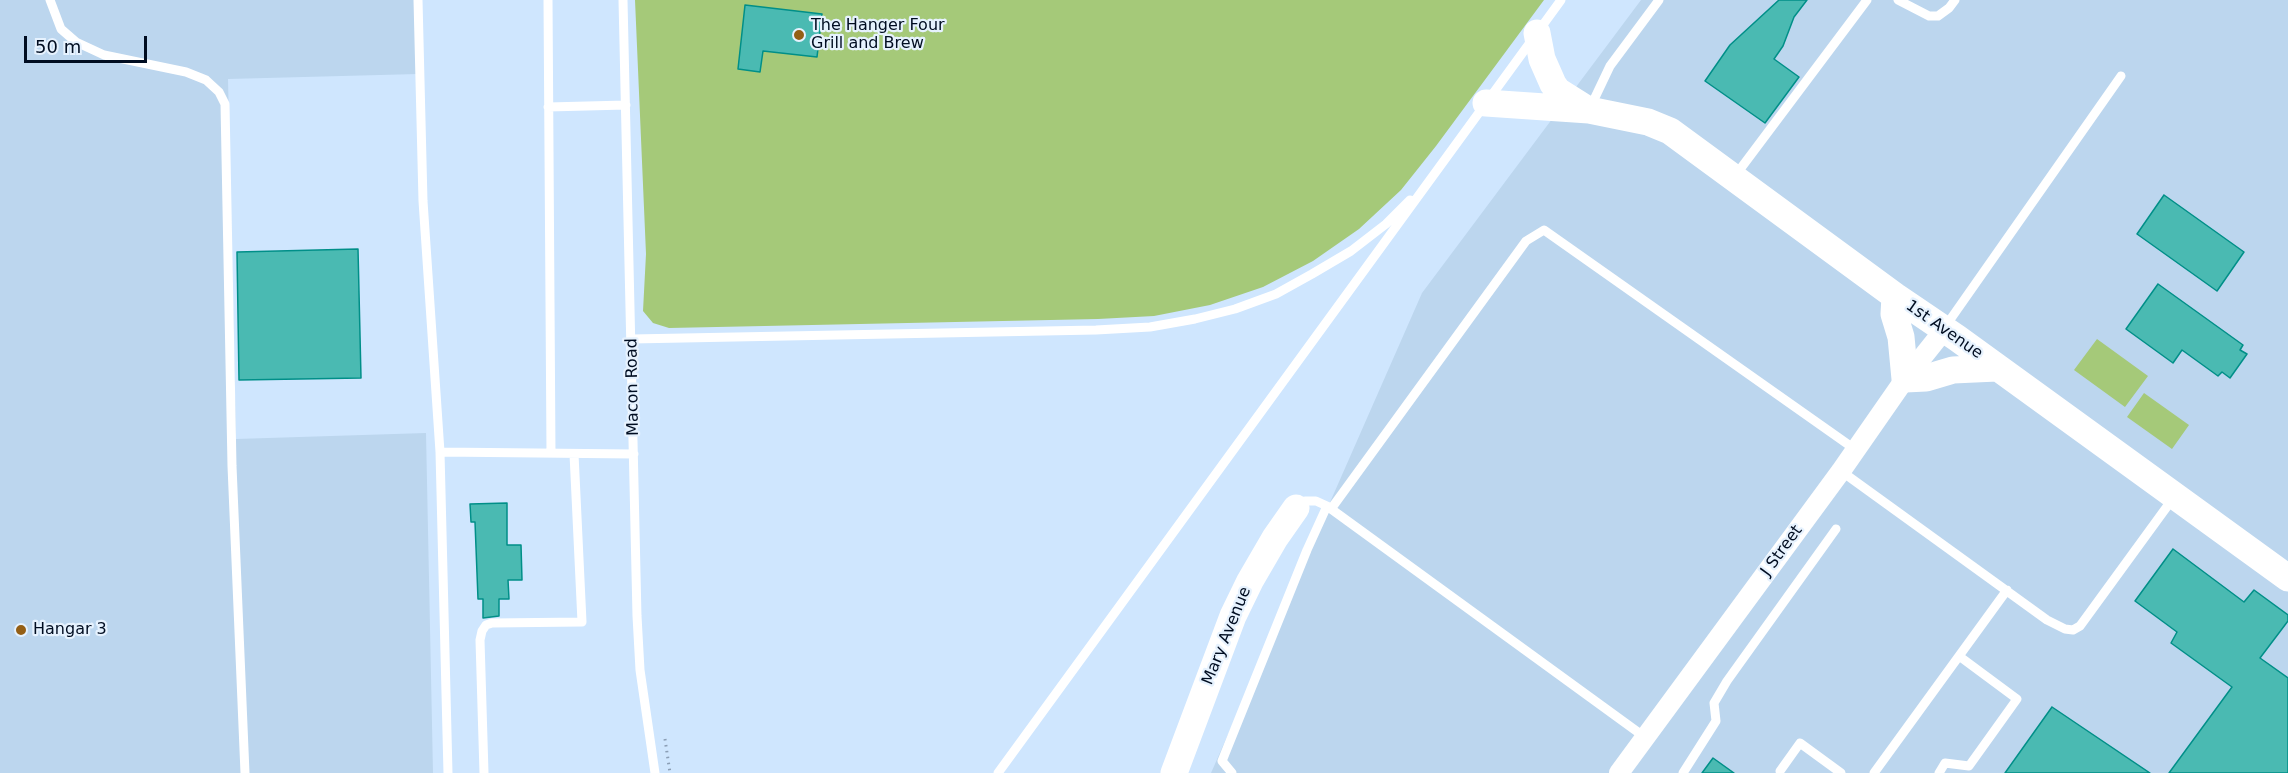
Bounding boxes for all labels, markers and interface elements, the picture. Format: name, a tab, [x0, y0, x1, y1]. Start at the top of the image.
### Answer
place label: The Hanger Four Grill and Brew	[811, 16, 945, 54]
scale bar	[27, 24, 150, 62]
marker: The Hanger Four Grill and Brew	[792, 28, 806, 42]
text: 50 m	[35, 36, 81, 57]
street label: 1st Avenue	[1902, 297, 1986, 363]
street label: Macon Road	[623, 338, 643, 436]
street label: J Street	[1757, 522, 1807, 580]
street label: Mary Avenue	[1199, 584, 1255, 688]
place label: Hangar 3	[33, 620, 107, 640]
marker: Hangar 3	[14, 623, 28, 637]

